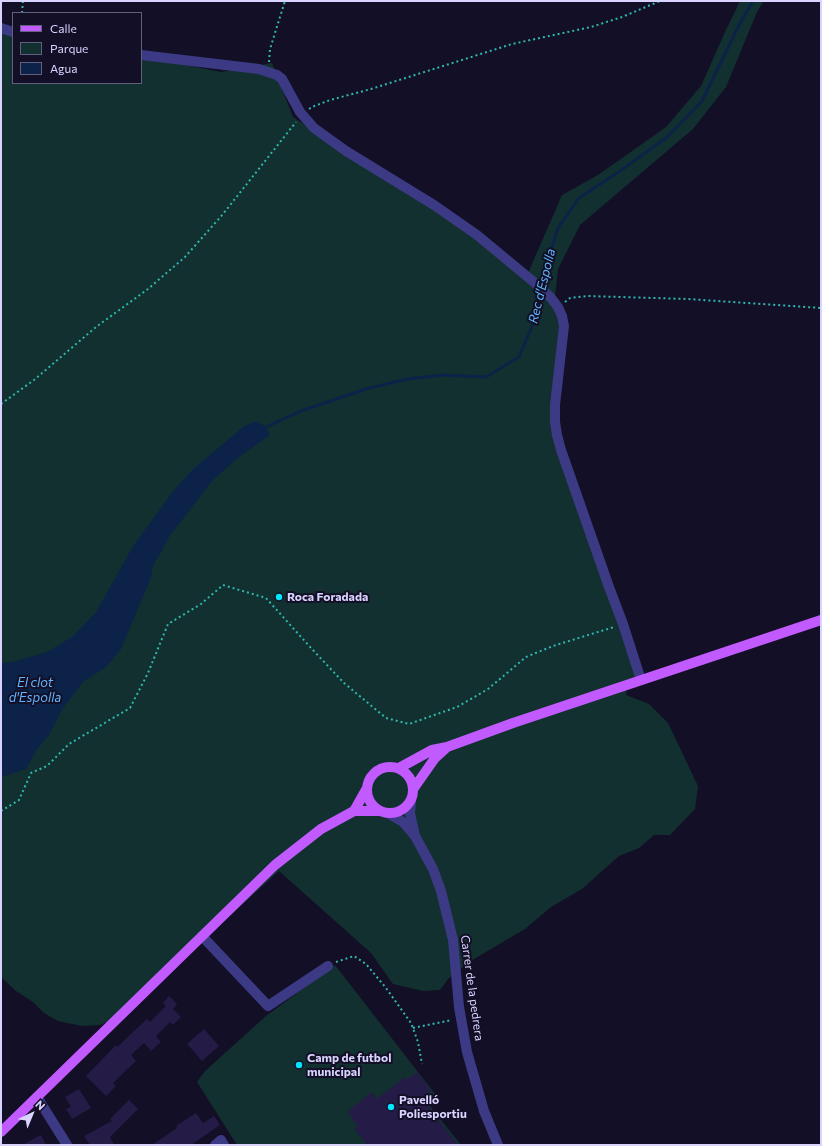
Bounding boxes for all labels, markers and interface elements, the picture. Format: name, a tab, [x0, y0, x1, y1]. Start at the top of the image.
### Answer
legend	[12, 12, 142, 84]
text: Calle	[50, 21, 77, 35]
text: Parque	[50, 41, 88, 55]
text: Agua	[50, 61, 78, 75]
water label: Rec d'Espolla	[525, 247, 559, 325]
place label: Roca Foradada	[287, 590, 368, 604]
marker: Roca Foradada	[274, 592, 284, 602]
water label: El clot d'Espolla	[9, 675, 61, 706]
street label: Carrer de la pedrera	[457, 934, 487, 1042]
place label: Camp de futbol municipal	[307, 1051, 391, 1079]
marker: Camp de futbol municipal	[294, 1060, 304, 1070]
place label: Pavelló Poliesportiu	[399, 1093, 467, 1121]
north arrow	[12, 1094, 52, 1134]
text: N	[33, 1097, 48, 1113]
marker: Pavelló Poliesportiu	[386, 1102, 396, 1112]

